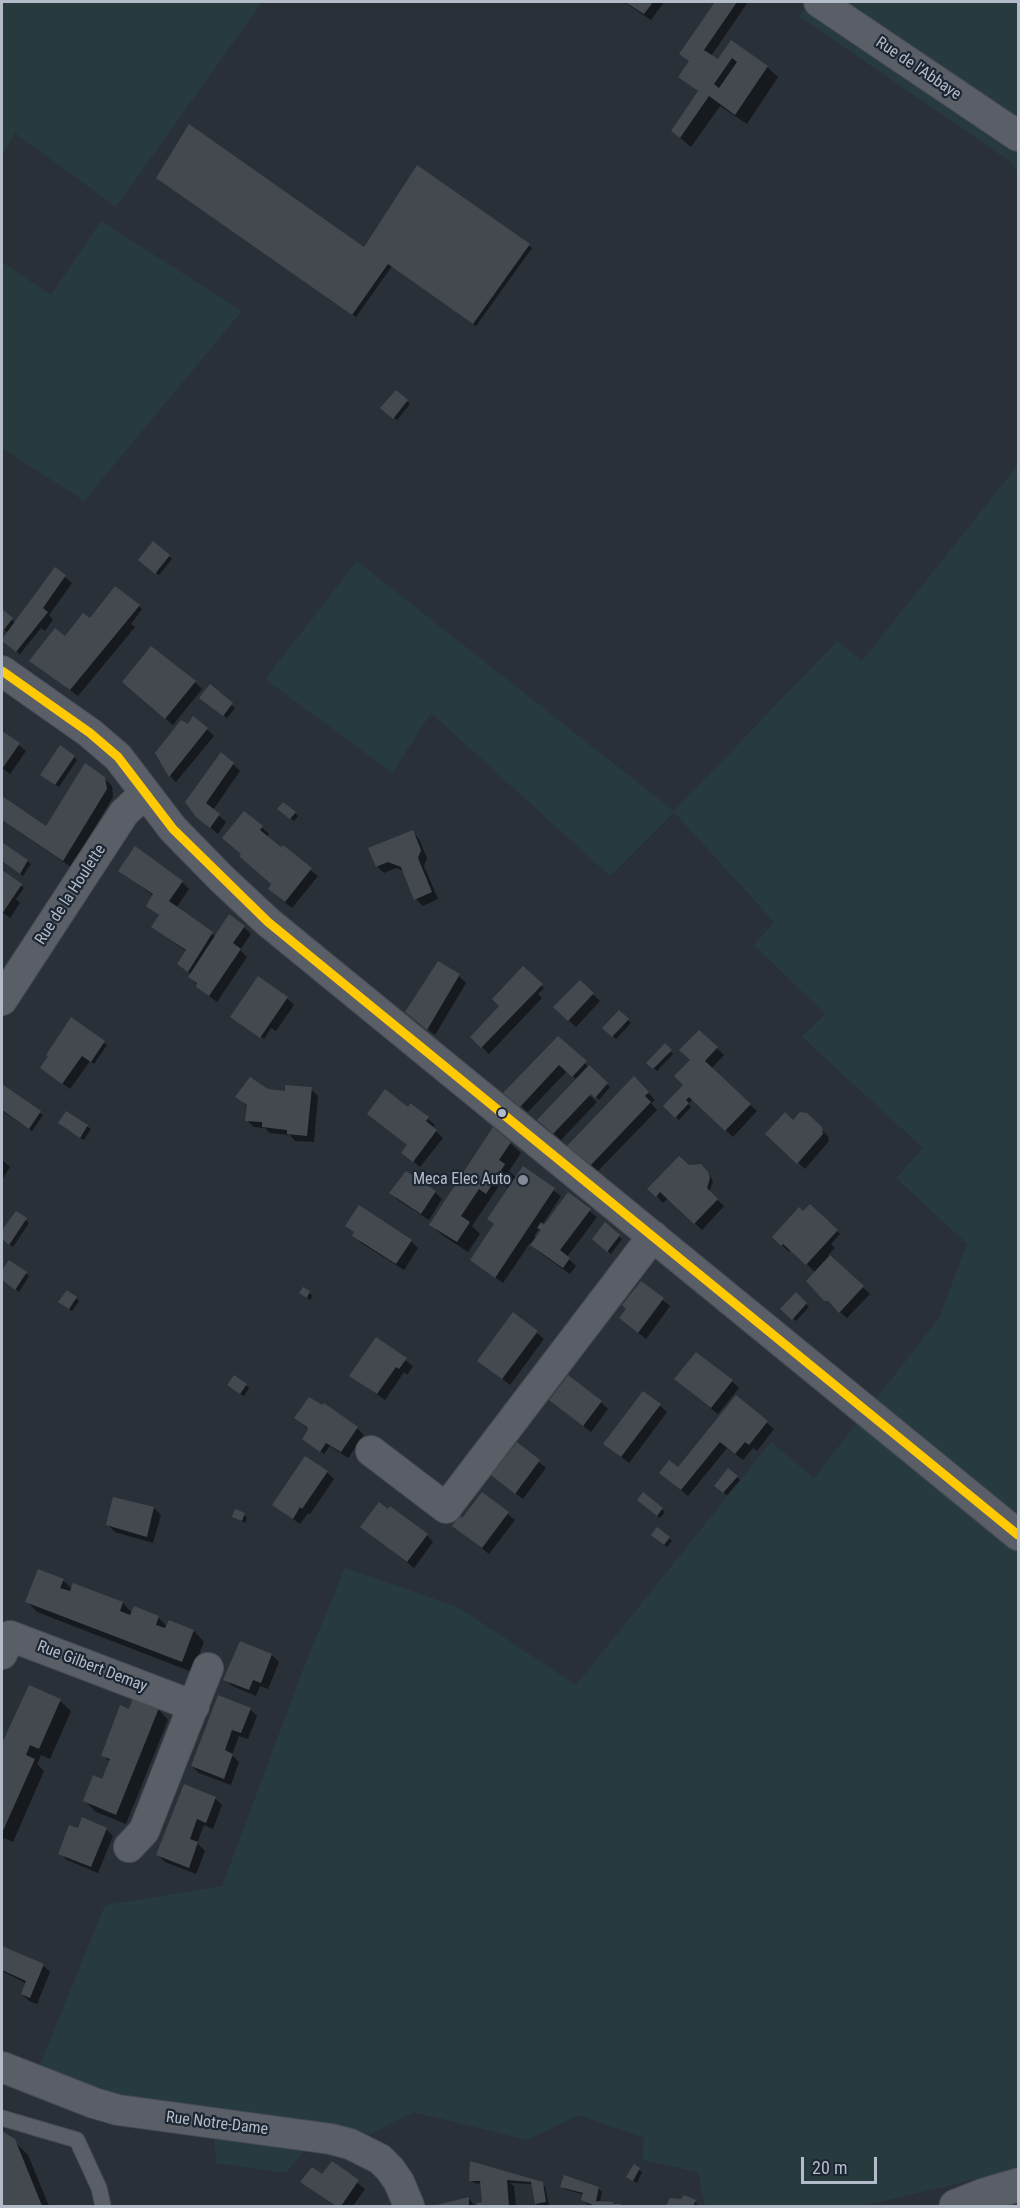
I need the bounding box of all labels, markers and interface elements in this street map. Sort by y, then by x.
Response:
street label: Rue de l'Abbaye [872,33,964,105]
street label: Rue de la Houlette [32,841,110,949]
unlabelled marker [496,1107,508,1119]
place label: Meca Elec Auto [413,1170,511,1190]
marker: Meca Elec Auto [516,1173,530,1187]
street label: Rue Gilbert Demay [34,1637,150,1697]
street label: Rue Notre-Dame [165,2108,269,2140]
scale bar [804,2145,880,2183]
text: 20 m [812,2157,847,2178]

